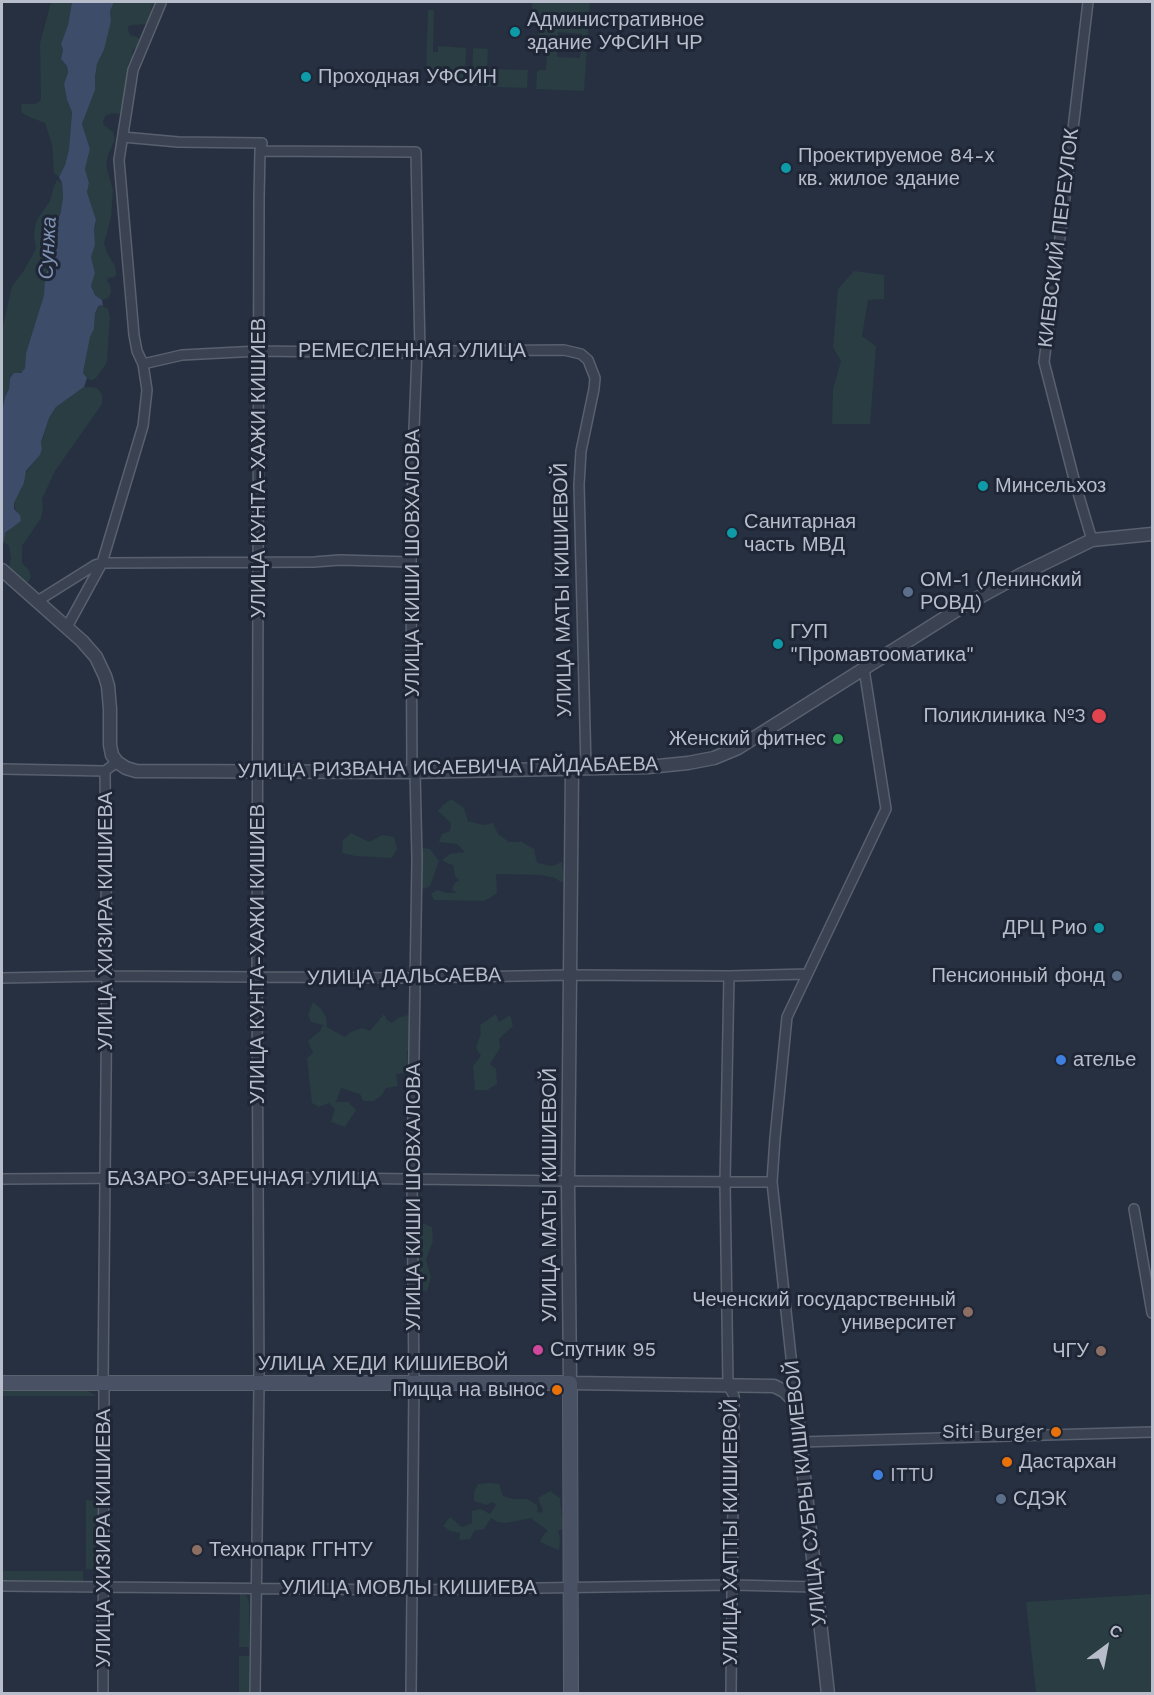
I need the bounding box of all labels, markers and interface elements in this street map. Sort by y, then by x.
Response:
place label: Административное здание УФСИН ЧР [527,8,704,55]
marker: Административное здание УФСИН ЧР [508,25,522,39]
place label: Проходная УФСИН [318,65,497,89]
marker: Проходная УФСИН [299,70,313,84]
street label: КИЕВСКИЙ ПЕРЕУЛОК [1034,127,1084,349]
place label: Проектируемое 84-х кв. жилое здание [798,144,994,191]
marker: Проектируемое 84-х кв. жилое здание [779,161,793,175]
water label: Сунжа [34,216,62,280]
street label: УЛИЦА КУНТА-ХАЖИ КИШИЕВ [247,318,271,618]
street label: РЕМЕСЛЕННАЯ УЛИЦА [298,339,526,363]
street label: УЛИЦА КИШИ ШОВХАЛОВА [401,429,425,697]
street label: УЛИЦА МАТЫ КИШИЕВОЙ [549,463,577,717]
place label: Минсельхоз [995,474,1106,498]
marker: Минсельхоз [976,479,990,493]
place label: Санитарная часть МВД [744,510,856,557]
marker: Санитарная часть МВД [725,526,739,540]
place label: ОМ-1 (Ленинский РОВД) [920,568,1082,615]
marker: ОМ-1 (Ленинский РОВД) [901,585,915,599]
place label: ГУП "Промавтооматика" [790,620,974,667]
marker: ГУП "Промавтооматика" [771,637,785,651]
place label: Поликлиника №3 [923,704,1086,728]
marker: Поликлиника №3 [1090,707,1108,725]
place label: Женский фитнес [669,727,826,751]
marker: Женский фитнес [831,732,845,746]
street label: УЛИЦА РИЗВАНА ИСАЕВИЧА ГАЙДАБАЕВА [237,752,659,784]
street label: УЛИЦА ХИЗИРА КИШИЕВА [94,792,118,1050]
street label: УЛИЦА КУНТА-ХАЖИ КИШИЕВ [246,804,270,1104]
place label: ДРЦ Рио [1003,916,1087,940]
marker: ДРЦ Рио [1092,921,1106,935]
street label: УЛИЦА ДАЛЬСАЕВА [307,963,501,991]
place label: Пенсионный фонд [931,964,1105,988]
marker: Пенсионный фонд [1110,969,1124,983]
place label: ателье [1073,1048,1136,1072]
marker: ателье [1054,1053,1068,1067]
street label: УЛИЦА КИШИ ШОВХАЛОВА [402,1063,426,1331]
street label: УЛИЦА МАТЫ КИШИЕВОЙ [538,1068,562,1322]
street label: БАЗАРО-ЗАРЕЧНАЯ УЛИЦА [107,1167,379,1191]
place label: Чеченский государственный университет [692,1288,956,1335]
marker: Чеченский государственный университет [961,1305,975,1319]
place label: Спутник 95 [550,1338,656,1362]
place label: ЧГУ [1052,1339,1089,1363]
marker: Спутник 95 [531,1343,545,1357]
marker: ЧГУ [1094,1344,1108,1358]
street label: УЛИЦА ХЕДИ КИШИЕВОЙ [258,1352,508,1376]
street label: УЛИЦА СУБРЫ КИШИЕВОЙ [780,1359,832,1627]
place label: Пицца на вынос [392,1378,545,1402]
marker: Пицца на вынос [550,1383,564,1397]
street label: УЛИЦА ХАПТЫ КИШИЕВОЙ [719,1399,743,1665]
street label: УЛИЦА ХИЗИРА КИШИЕВА [92,1409,116,1667]
place label: Siti Burger [942,1420,1044,1444]
marker: Siti Burger [1049,1425,1063,1439]
place label: Дастархан [1019,1450,1117,1474]
marker: Дастархан [1000,1455,1014,1469]
place label: ITTU [890,1463,934,1487]
marker: ITTU [871,1468,885,1482]
place label: СДЭК [1013,1487,1067,1511]
marker: СДЭК [994,1492,1008,1506]
place label: Технопарк ГГНТУ [209,1538,373,1562]
marker: Технопарк ГГНТУ [190,1543,204,1557]
street label: УЛИЦА МОВЛЫ КИШИЕВА [281,1576,537,1600]
north arrow [1076,1617,1136,1677]
text: С [1106,1620,1126,1642]

